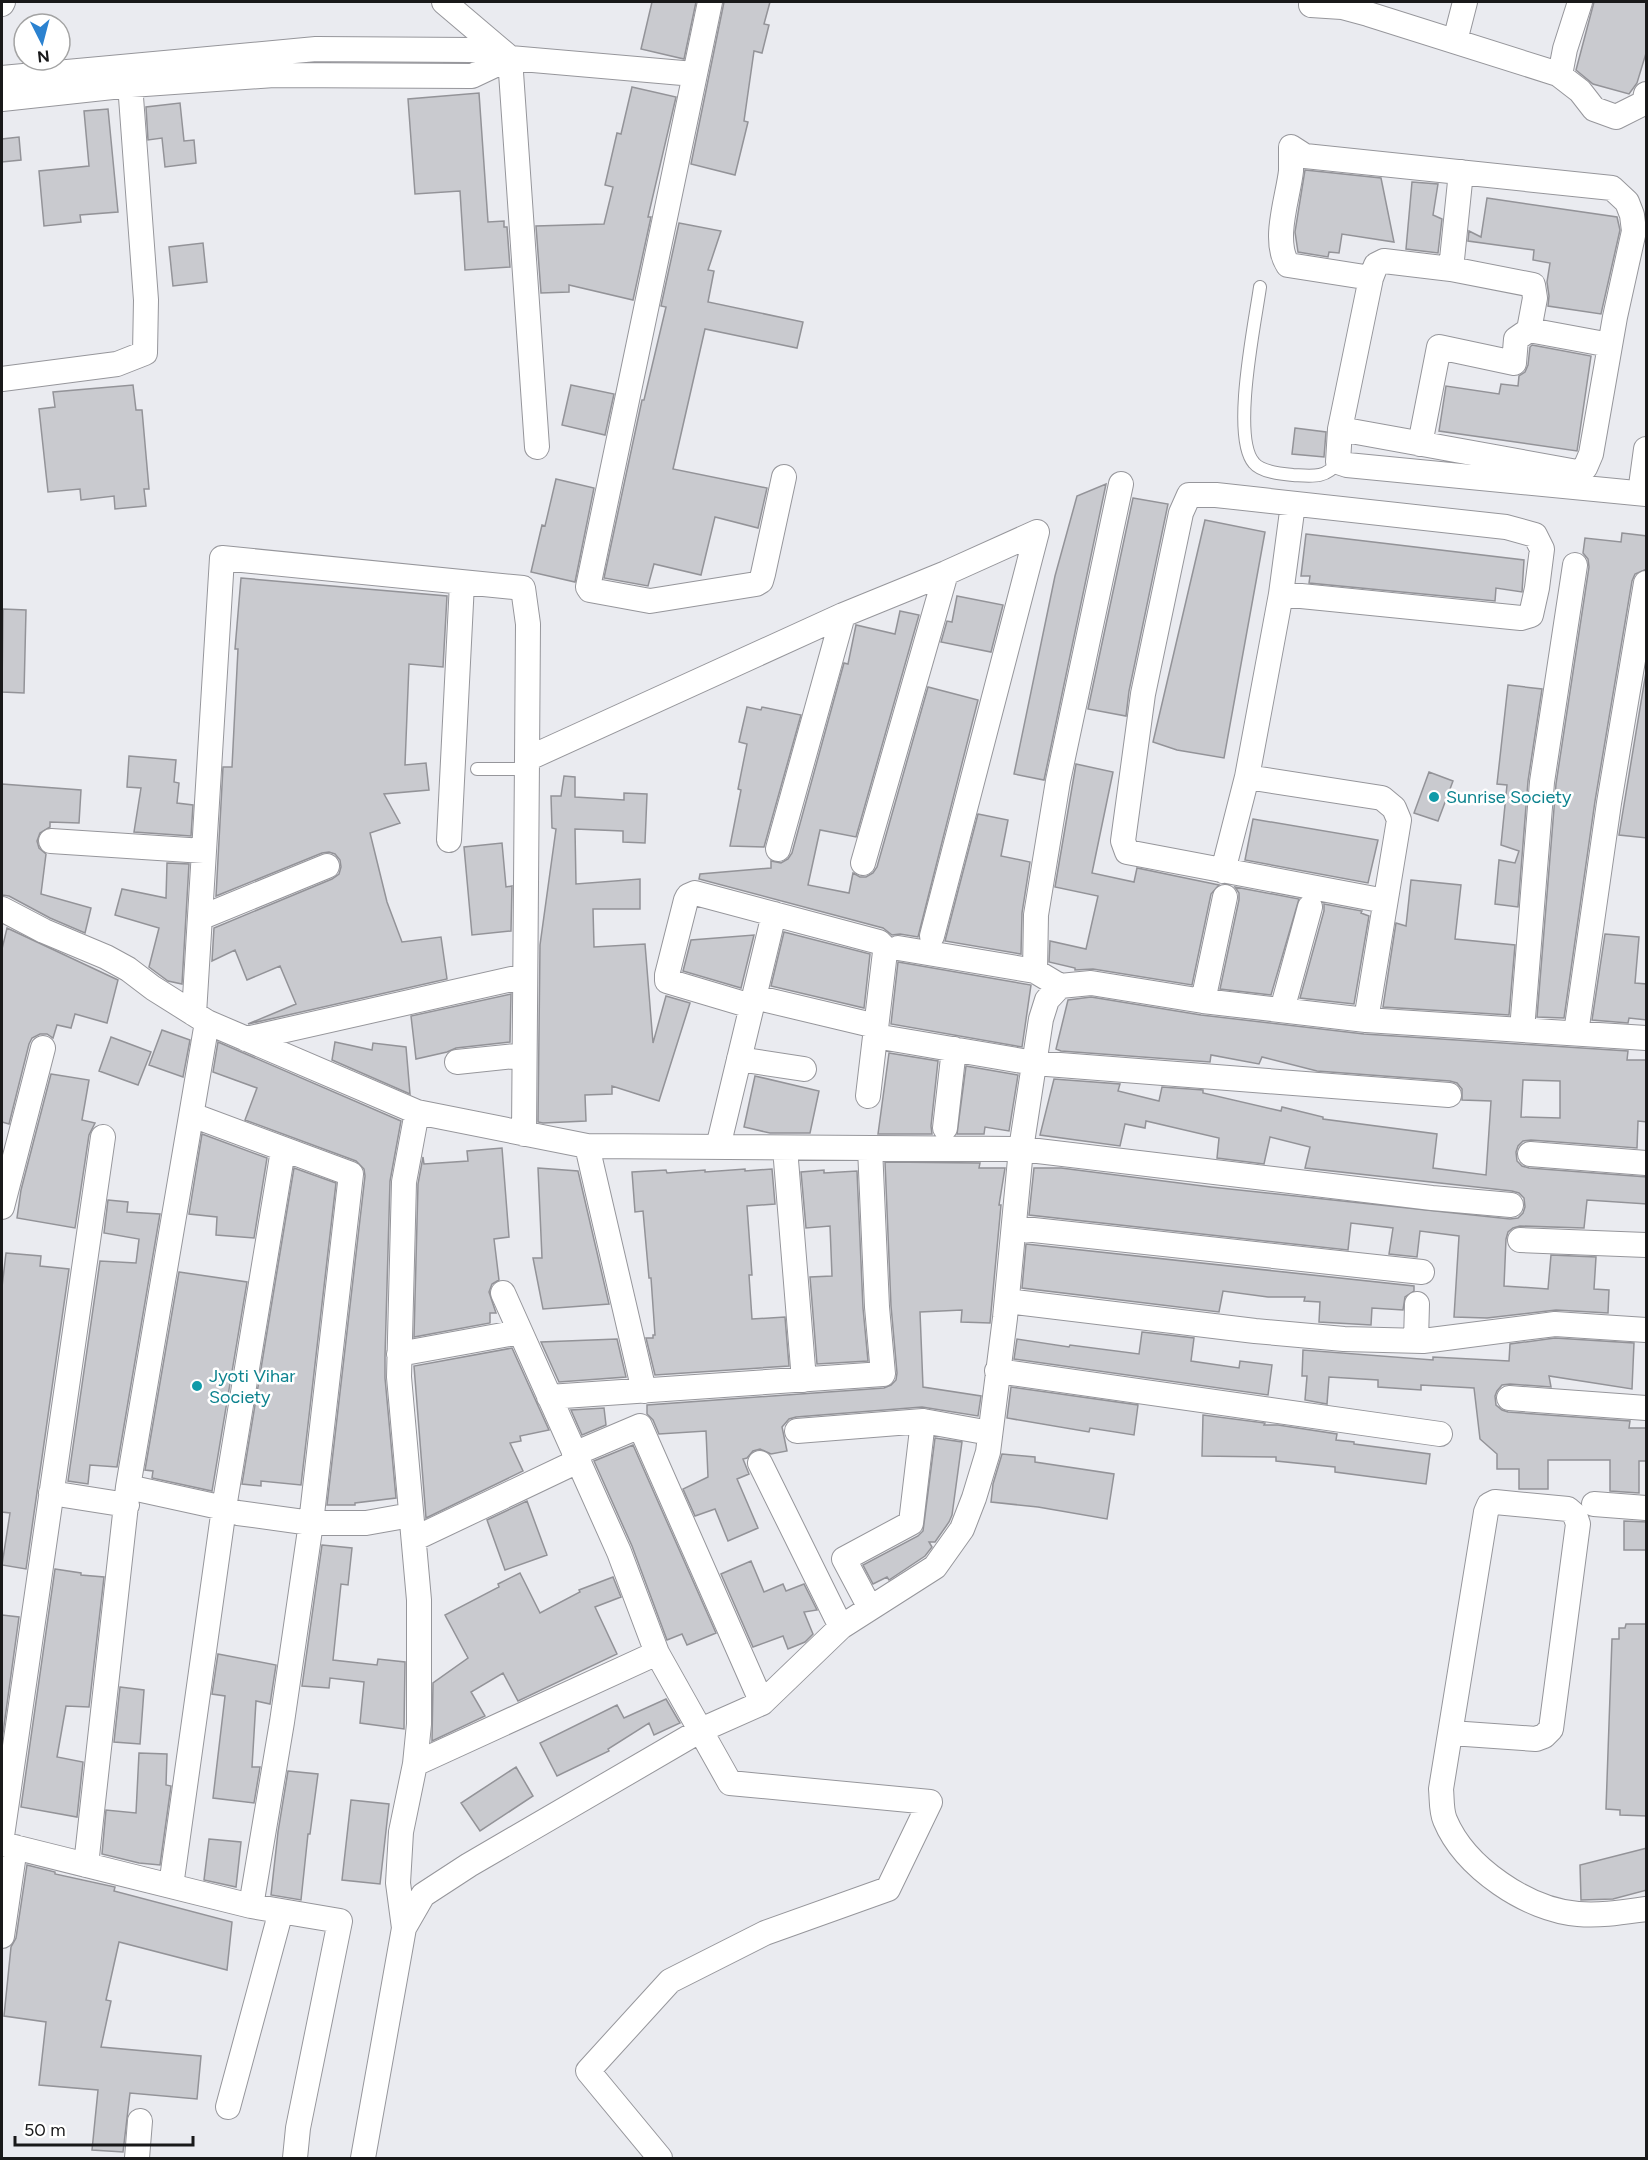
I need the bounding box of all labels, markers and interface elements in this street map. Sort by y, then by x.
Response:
north arrow [12,12,72,72]
text: N [36,46,51,67]
place label: Sunrise Society [1446,786,1572,808]
marker: Sunrise Society [1427,790,1441,804]
place label: Jyoti Vihar Society [209,1365,295,1408]
marker: Jyoti Vihar Society [190,1379,204,1393]
scale bar [15,2109,194,2147]
text: 50 m [24,2119,66,2141]

